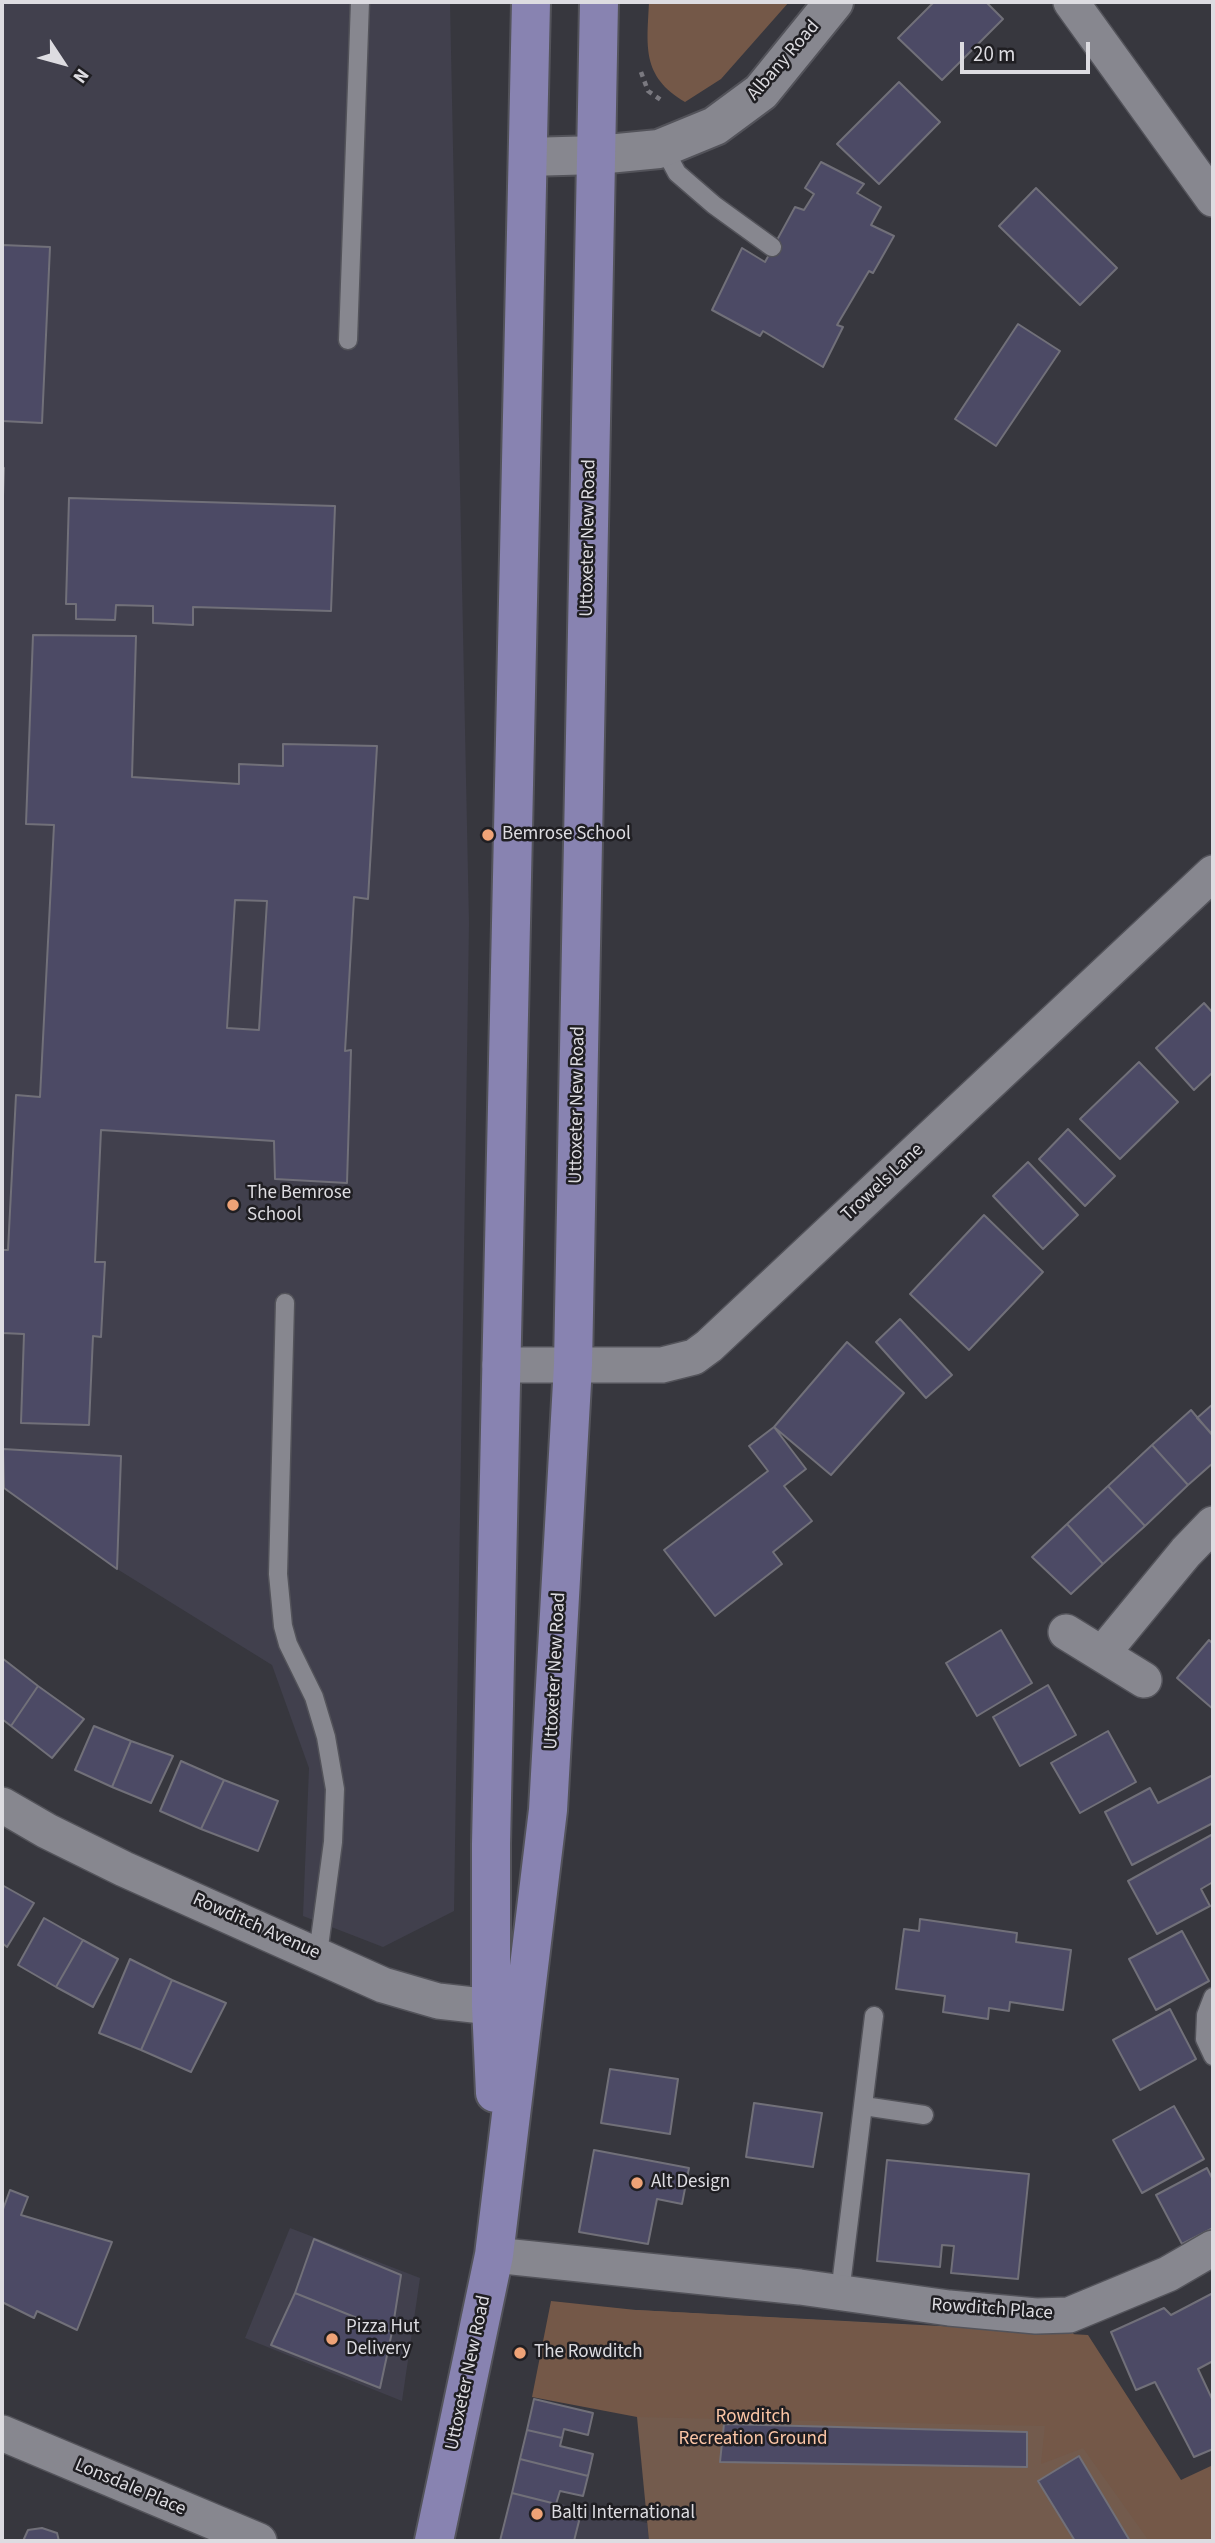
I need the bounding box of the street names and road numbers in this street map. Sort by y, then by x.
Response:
street label: Albany Road [743,16,825,106]
street label: Uttoxeter New Road [576,459,602,617]
street label: Uttoxeter New Road [565,1026,591,1184]
street label: Trowels Lane [837,1139,929,1227]
street label: Uttoxeter New Road [540,1592,572,1750]
street label: Rowditch Avenue [189,1889,323,1965]
street label: Uttoxeter New Road [441,2293,497,2453]
street label: Rowditch Place [931,2294,1053,2326]
street label: Lonsdale Place [71,2454,189,2522]

